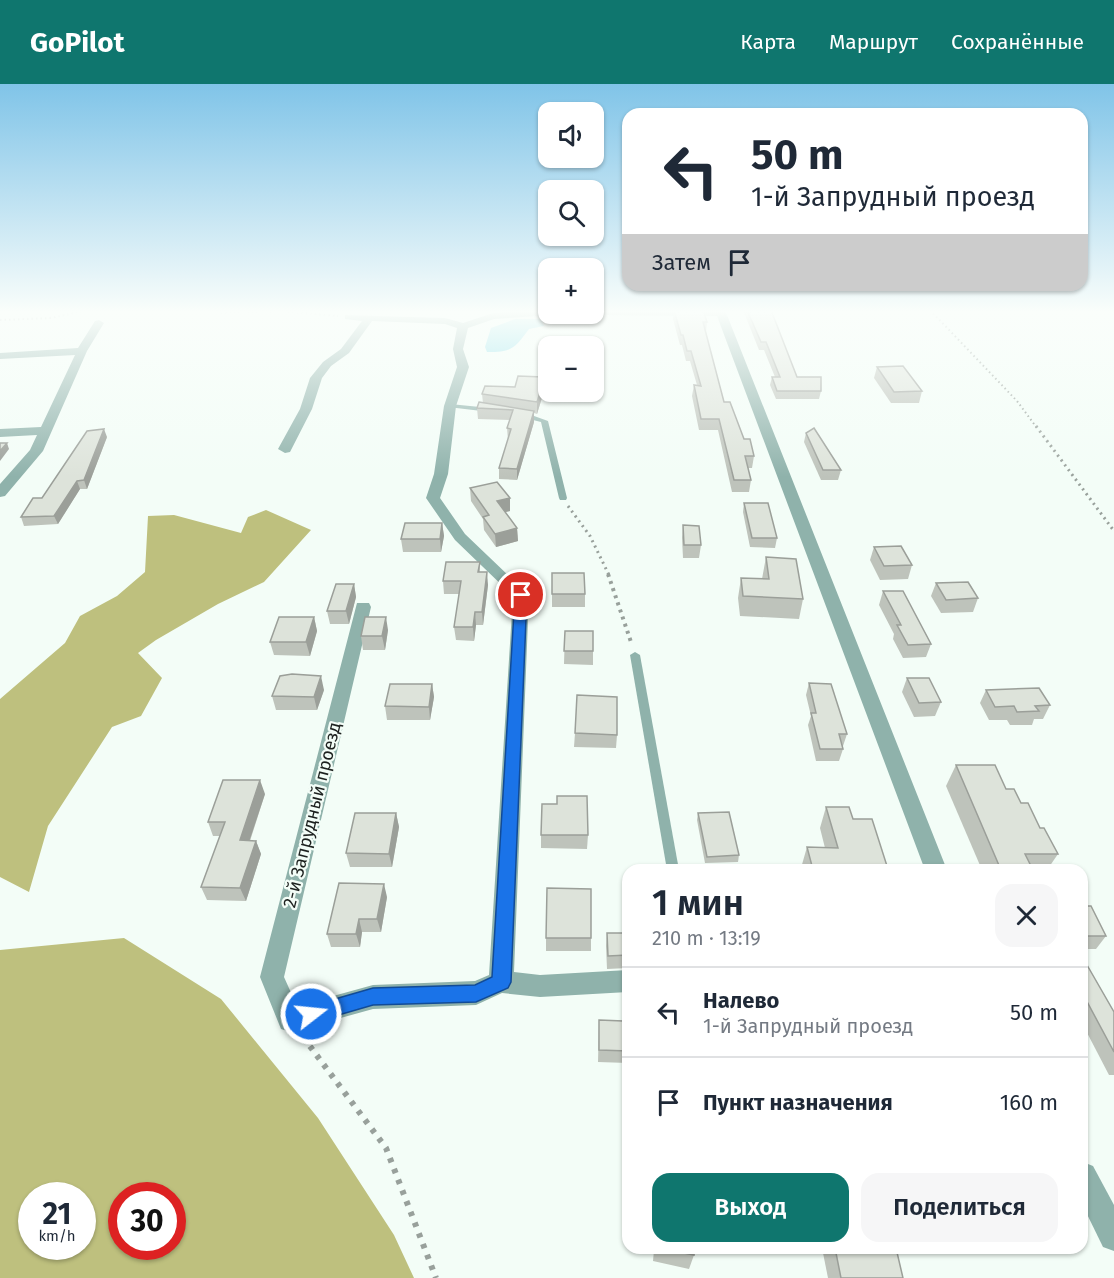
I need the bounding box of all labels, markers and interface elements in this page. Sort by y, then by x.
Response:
text: GoPilot [30,26,124,59]
text: Карта [740,29,796,55]
text: Маршрут [829,29,918,55]
text: Сохранённые [951,29,1084,55]
map controls [538,102,604,402]
button: sound [538,102,604,168]
text: 50 m [751,130,844,180]
icon: left [652,132,730,210]
button: search [538,180,604,246]
text: 1-й Запрудный проезд [751,181,1035,213]
icon: arrive [723,246,756,279]
text: Затем [652,249,711,276]
button: + [538,258,604,324]
button: − [538,336,604,402]
pin [495,569,546,620]
icon: arrive [504,578,537,611]
street label: 2-й Запрудный проезд [278,720,346,910]
text: 1 мин [652,881,744,925]
button: close [995,884,1058,947]
text: 210 m · 13:19 [652,926,761,950]
position arrow [279,982,343,1046]
text: Налево [703,987,779,1014]
icon: left [652,996,685,1029]
text: 50 m [1010,999,1058,1026]
text: 1-й Запрудный проезд [703,1014,913,1038]
icon: arrive [652,1086,685,1119]
text: Пункт назначения [703,1089,893,1116]
text: 160 m [1000,1089,1058,1116]
button: Выход [652,1173,849,1242]
button: Поделиться [861,1173,1058,1242]
speed limit sign: 30 [108,1182,186,1260]
text: 21 [43,1196,71,1232]
text: km/h [38,1227,76,1245]

